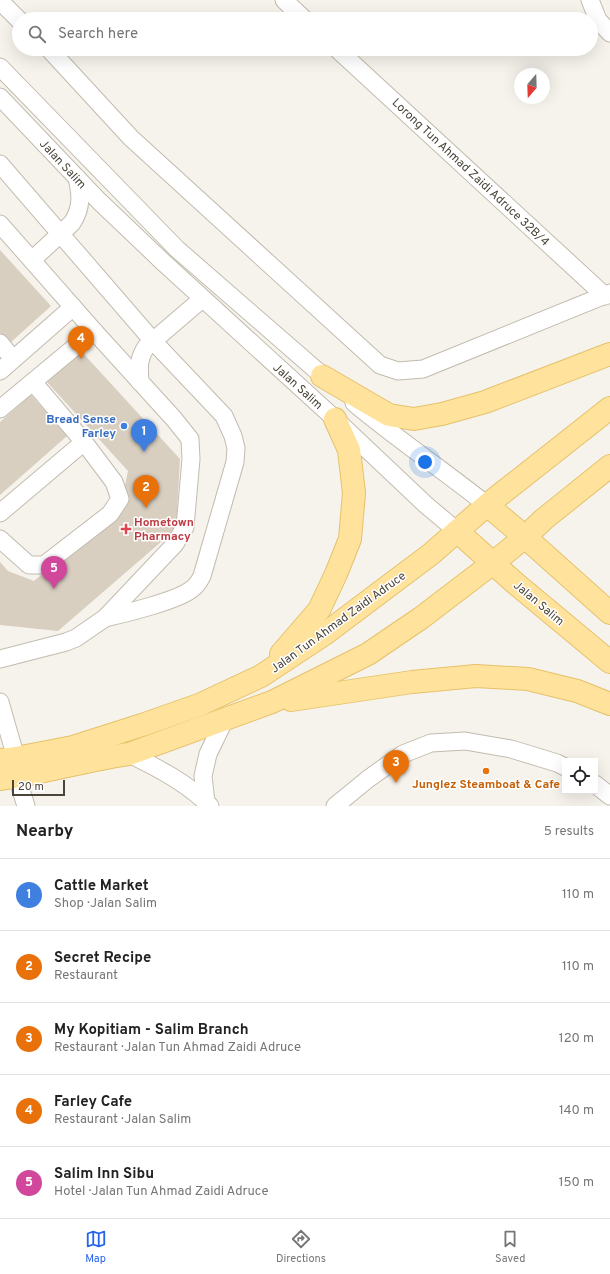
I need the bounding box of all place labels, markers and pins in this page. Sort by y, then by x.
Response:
pin: 4 [68,326,94,359]
place label: Bread Sense Farley [46,412,116,442]
pin: 1 [131,419,157,452]
marker: Bread Sense Farley [119,421,129,431]
pin: 2 [133,475,159,508]
place label: Hometown Pharmacy [134,515,194,545]
marker: Hometown Pharmacy [121,524,131,534]
pin: 5 [41,556,67,589]
pin: 3 [383,750,409,783]
marker: Junglez Steamboat & Cafe [481,766,491,776]
place label: Junglez Steamboat & Cafe [412,777,560,793]

